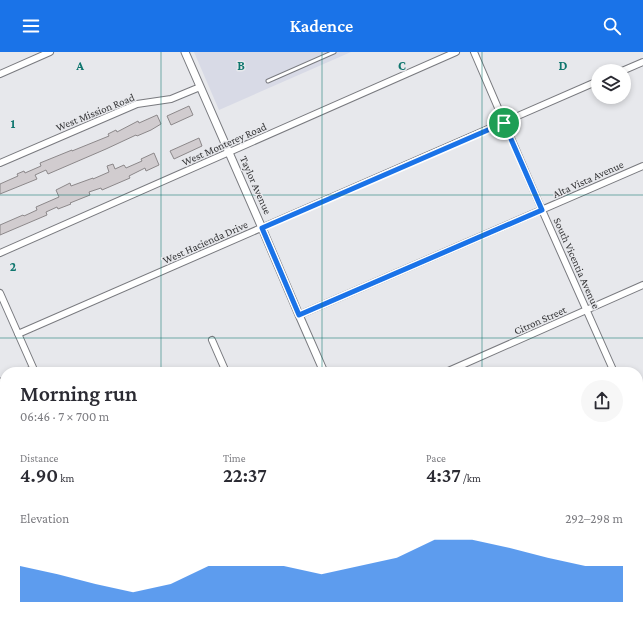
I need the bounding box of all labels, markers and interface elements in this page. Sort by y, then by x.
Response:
icon: menu [20,15,42,37]
icon: search [601,15,623,37]
text: Kadence [290,16,353,36]
text: A [75,58,84,73]
text: B [237,58,245,73]
text: C [398,58,406,73]
text: D [559,58,568,73]
map controls [591,64,631,104]
button: layers [591,64,631,104]
street label: West Mission Road [54,91,136,133]
pin [487,106,521,140]
icon: arrive [493,112,515,134]
text: 1 [11,116,16,131]
street label: West Monterey Road [180,120,269,169]
street label: Taylor Avenue [237,154,274,217]
street label: Alta Vista Avenue [551,158,625,200]
street label: South Vicentia Avenue [552,216,603,311]
street label: West Hacienda Drive [161,218,250,266]
text: 2 [10,259,17,274]
street label: Citron Street [512,303,568,337]
button: share [581,380,623,422]
text: Morning run [20,381,137,406]
text: 06:46 · 7 × 700 m [20,409,109,424]
text: Distance [20,452,58,464]
text: Time [223,452,246,464]
text: Pace [426,452,446,464]
text: 4.90 [20,464,58,486]
text: 22:37 [223,464,267,486]
text: 4:37 [426,464,461,486]
text: km [58,472,74,484]
text: /km [461,472,481,484]
text: Elevation [20,511,69,526]
text: 292–298 m [565,511,623,526]

